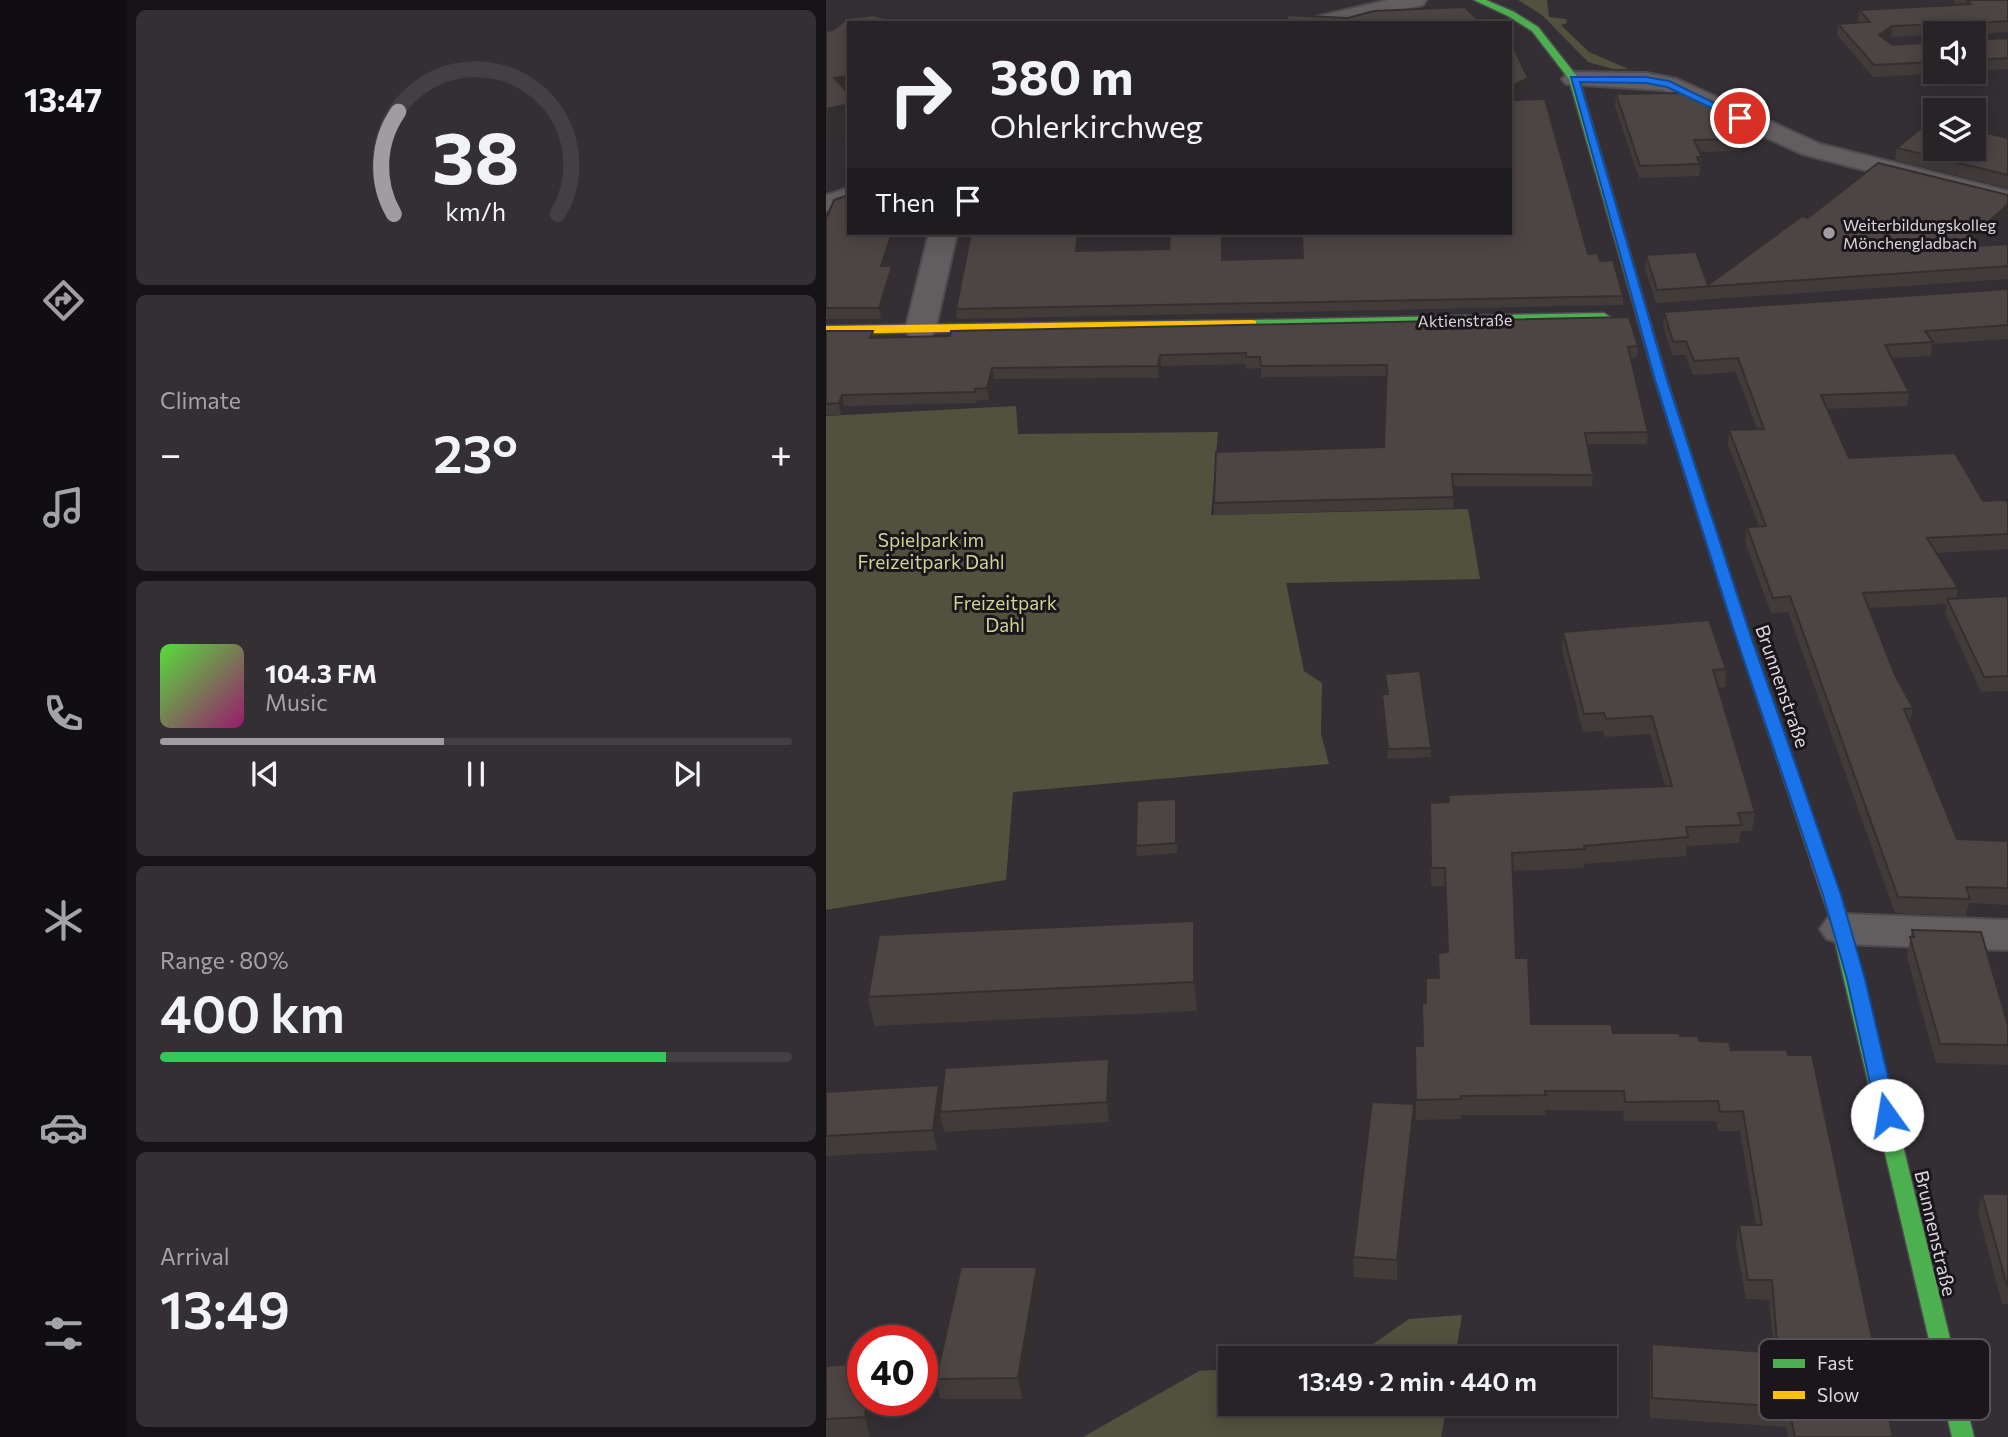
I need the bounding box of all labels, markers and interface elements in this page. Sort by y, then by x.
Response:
map controls [1923,21,1986,161]
button: sound [1923,21,1986,84]
text: 380 m [990,45,1134,105]
icon: right [875,49,966,140]
text: 13:47 [24,79,102,119]
pin [1710,88,1770,148]
button: layers [1923,98,1986,161]
icon: arrive [1721,99,1759,137]
text: Ohlerkirchweg [990,105,1203,145]
text: 38 [432,110,520,199]
icon: arrive [949,182,987,220]
text: Then [875,186,935,217]
text: km/h [446,196,506,226]
place label: Weiterbildungskolleg Mönchengladbach [1843,215,1996,252]
marker: Weiterbildungskolleg Mönchengladbach [1821,225,1837,241]
icon: directions [39,276,88,325]
street label: Aktienstraße [1418,310,1512,330]
text: Climate [160,386,241,414]
text: 23° [433,420,518,484]
text: − [160,429,182,476]
text: + [770,429,792,476]
icon: music [39,483,88,532]
park label: Spielpark im Freizeitpark Dahl [857,528,1005,573]
park label: Freizeitpark Dahl [953,591,1057,636]
street label: Brunnenstraße [1751,622,1815,750]
text: 104.3 FM [265,657,377,688]
text: Music [265,688,328,716]
icon: phone [39,689,88,738]
icon: previous [246,755,284,793]
icon: pause [457,755,495,793]
icon: next [668,755,706,793]
icon: climate [39,896,88,945]
text: Range · 80% [160,946,288,974]
text: 400 km [160,980,345,1044]
position arrow [1850,1078,1924,1152]
icon: car [39,1103,88,1152]
street label: Brunnenstraße [1910,1168,1962,1298]
text: Arrival [160,1242,230,1270]
text: 13:49 [160,1276,290,1340]
icon: filters [39,1309,88,1358]
speed limit sign: 40 [847,1325,938,1416]
legend [1759,1339,1990,1420]
text: Fast [1817,1351,1854,1374]
text: 13:49 · 2 min · 440 m [1298,1365,1537,1396]
text: Slow [1817,1383,1859,1406]

